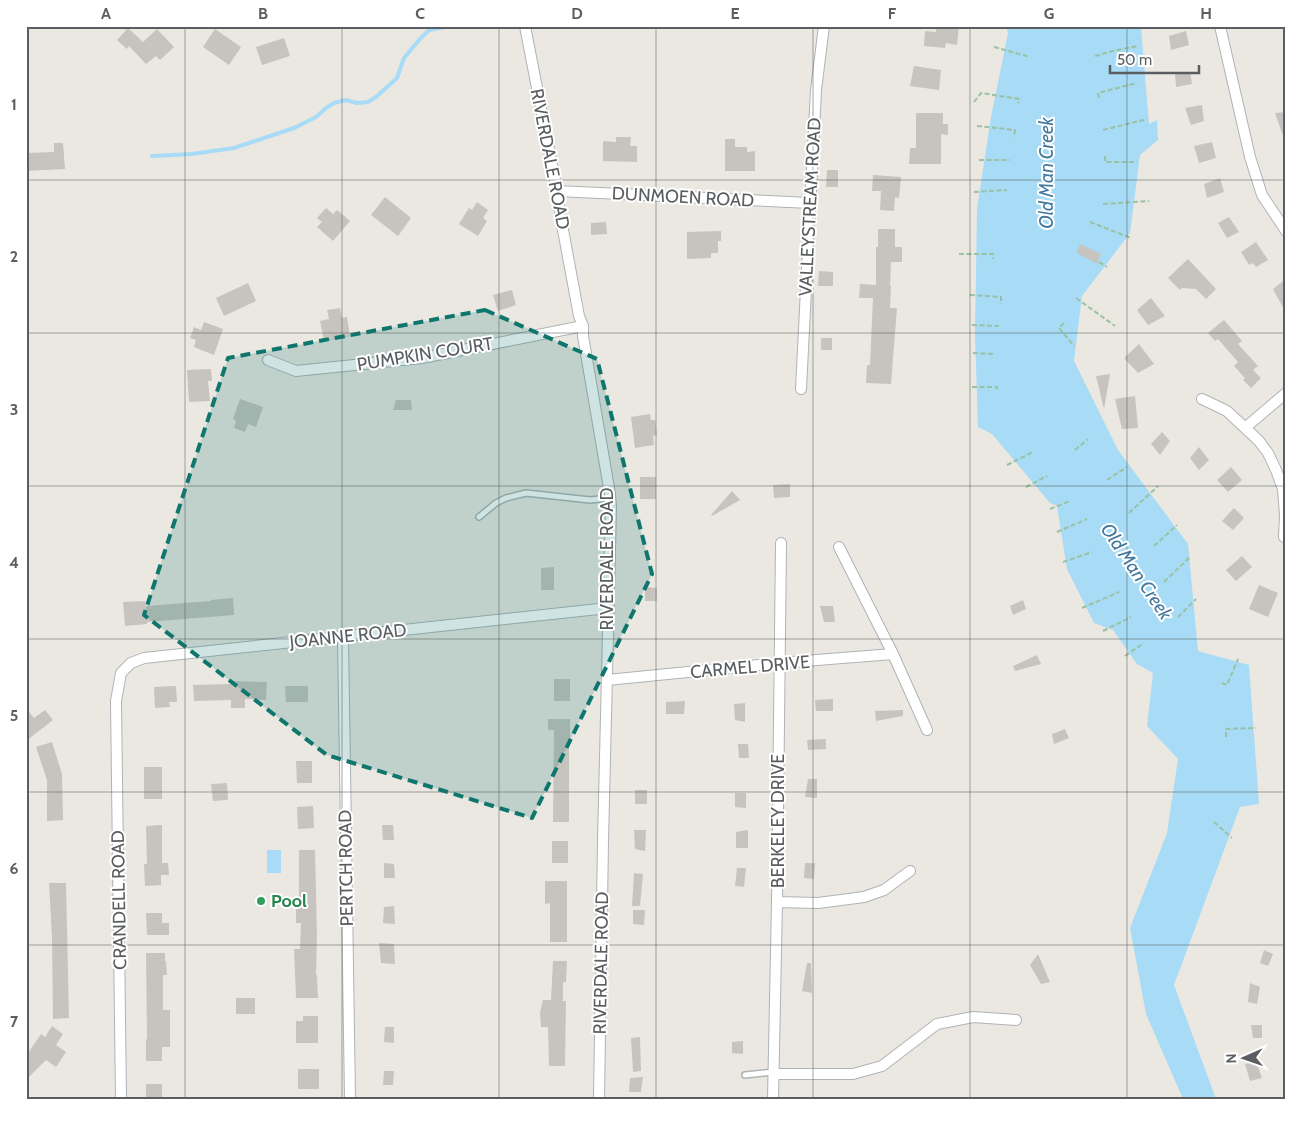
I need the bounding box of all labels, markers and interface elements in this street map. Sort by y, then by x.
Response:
text: A [101,4,111,23]
text: B [258,4,268,23]
text: C [415,4,425,23]
text: D [571,4,583,23]
text: E [730,4,740,23]
text: F [888,4,897,23]
text: G [1044,4,1054,23]
text: H [1200,4,1212,23]
scale bar [1110,42,1198,74]
text: 50 m [1117,51,1152,69]
street label: RIVERDALE ROAD [526,87,574,231]
text: 1 [11,95,17,114]
water label: Old Man Creek [1035,116,1058,229]
street label: VALLEYSTREAM ROAD [794,117,826,297]
street label: DUNMOEN ROAD [611,182,755,212]
text: 2 [10,247,18,266]
street label: PUMPKIN COURT [355,332,495,376]
text: 3 [10,400,18,419]
street label: RIVERDALE ROAD [596,488,618,630]
water label: Old Man Creek [1096,519,1178,625]
text: 4 [9,553,19,572]
street label: JOANNE ROAD [287,619,408,653]
street label: CARMEL DRIVE [689,651,811,683]
text: 5 [10,706,18,725]
street label: BERKELEY DRIVE [767,754,789,888]
street label: PERTCH ROAD [334,810,358,926]
street label: CRANDELL ROAD [107,830,131,970]
text: 6 [10,859,19,878]
place label: Pool [271,890,307,912]
street label: RIVERDALE ROAD [589,891,613,1035]
marker: Pool [255,895,267,907]
text: 7 [10,1012,19,1031]
north arrow [1220,1032,1270,1082]
text: N [1222,1053,1240,1064]

